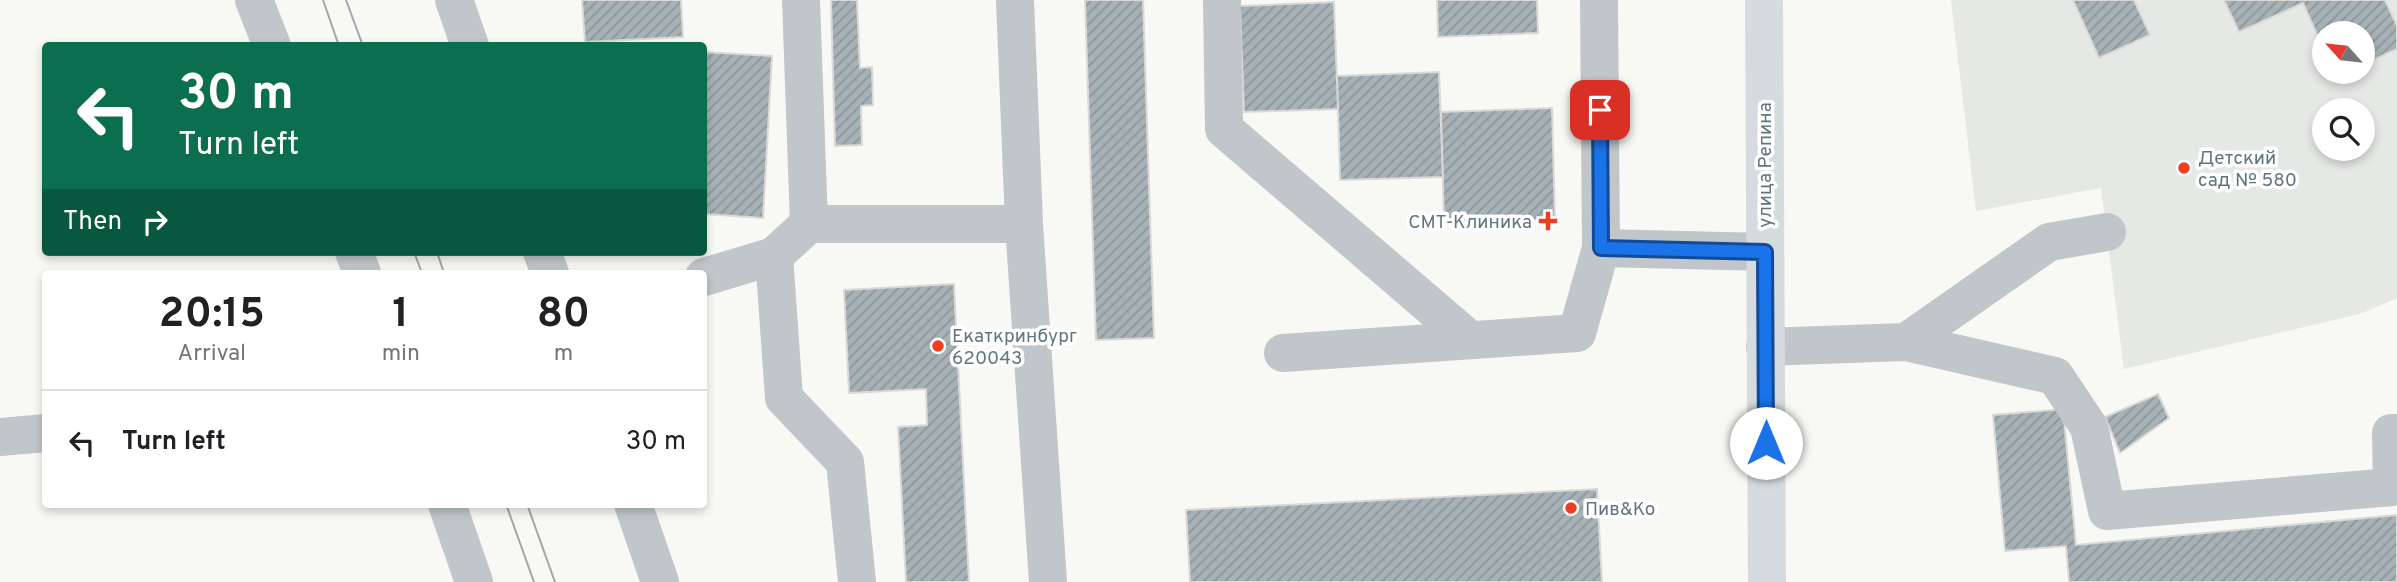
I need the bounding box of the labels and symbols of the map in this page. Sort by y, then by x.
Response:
north arrow [2312,21,2375,84]
pin [1570,80,1630,140]
street label: улица Репина [1754,102,1778,228]
place label: Детский сад № 580 [2198,147,2297,193]
marker: Детский сад № 580 [2176,160,2192,176]
place label: СМТ-Клиника [1408,211,1532,235]
marker: СМТ-Клиника [1538,211,1558,231]
place label: Екаткринбург 620043 [952,325,1077,371]
marker: Екаткринбург 620043 [930,338,946,354]
position arrow [1729,406,1803,480]
place label: Пив&Ко [1585,498,1655,522]
marker: Пив&Ко [1563,500,1579,516]

